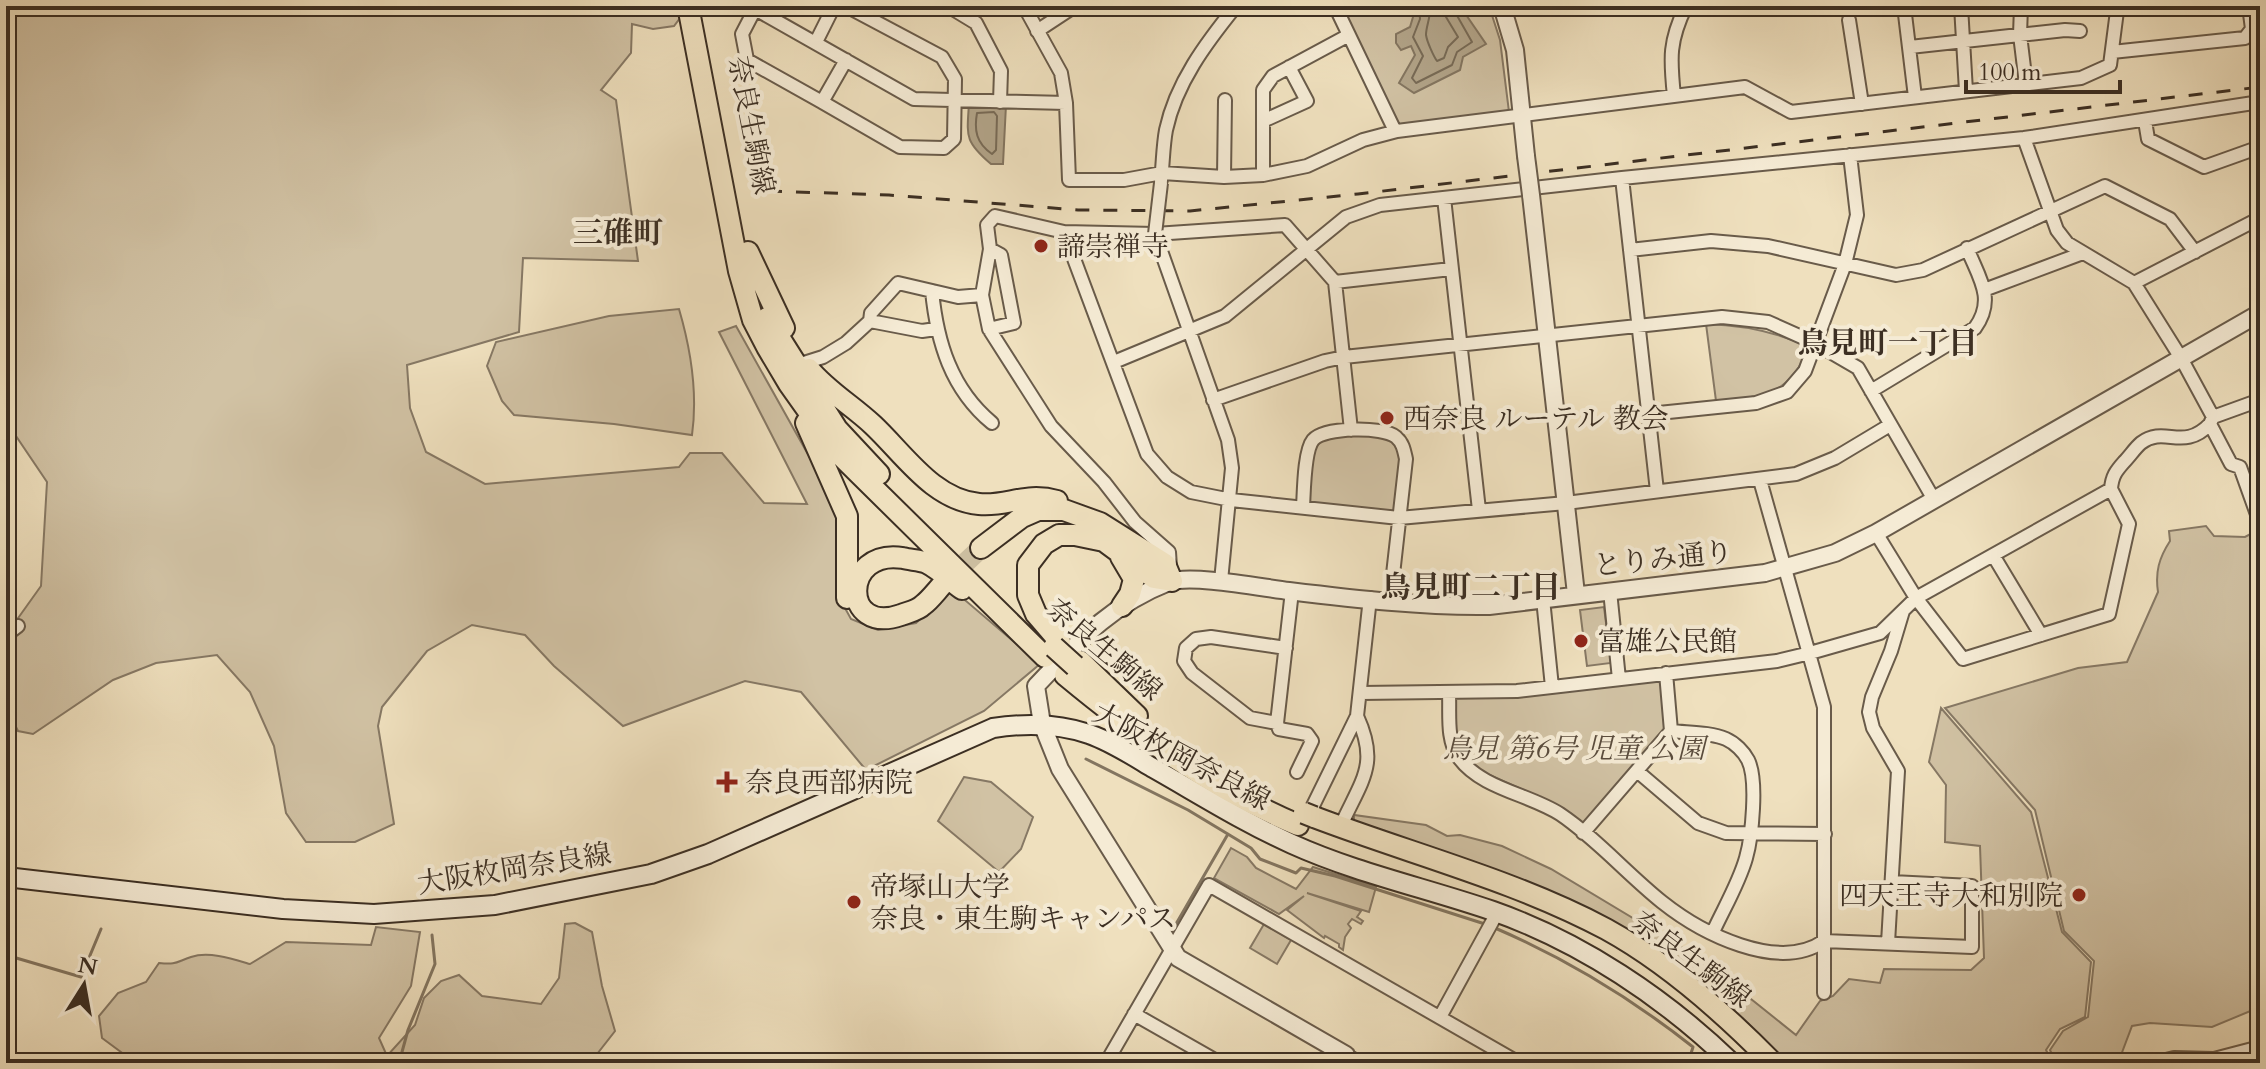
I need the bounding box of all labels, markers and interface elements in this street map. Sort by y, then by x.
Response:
scale bar [1966,44,2120,94]
street label: 奈良生駒線 [719,53,783,198]
text: 100 m [1978,56,2042,89]
district label: 三碓町 [573,213,663,254]
place label: 諦崇禅寺 [1057,228,1169,266]
marker: 諦崇禅寺 [1032,237,1050,255]
district label: 鳥見町一丁目 [1798,323,1978,364]
place label: 西奈良 ルーテル 教会 [1403,400,1669,438]
marker: 西奈良 ルーテル 教会 [1378,409,1396,427]
street label: とりみ通り [1591,533,1735,585]
district label: 鳥見町二丁目 [1381,567,1561,608]
street label: 奈良生駒線 [1039,590,1170,709]
place label: 富雄公民館 [1597,623,1737,661]
marker: 富雄公民館 [1572,632,1590,650]
street label: 大阪枚岡奈良線 [1086,694,1277,820]
park label: 鳥見 第6号 児童 公園 [1443,730,1709,768]
place label: 奈良西部病院 [745,764,913,802]
marker: 奈良西部病院 [716,771,738,793]
street label: 大阪枚岡奈良線 [414,835,614,903]
place label: 帝塚山大学 奈良・東生駒キャンパス [870,868,1176,938]
place label: 四天王寺大和別院 [1839,877,2063,915]
marker: 四天王寺大和別院 [2070,886,2088,904]
marker: 帝塚山大学 奈良・東生駒キャンパス [845,893,863,911]
street label: 奈良生駒線 [1624,902,1759,1017]
north arrow [44,945,124,1025]
text: N [75,950,100,983]

